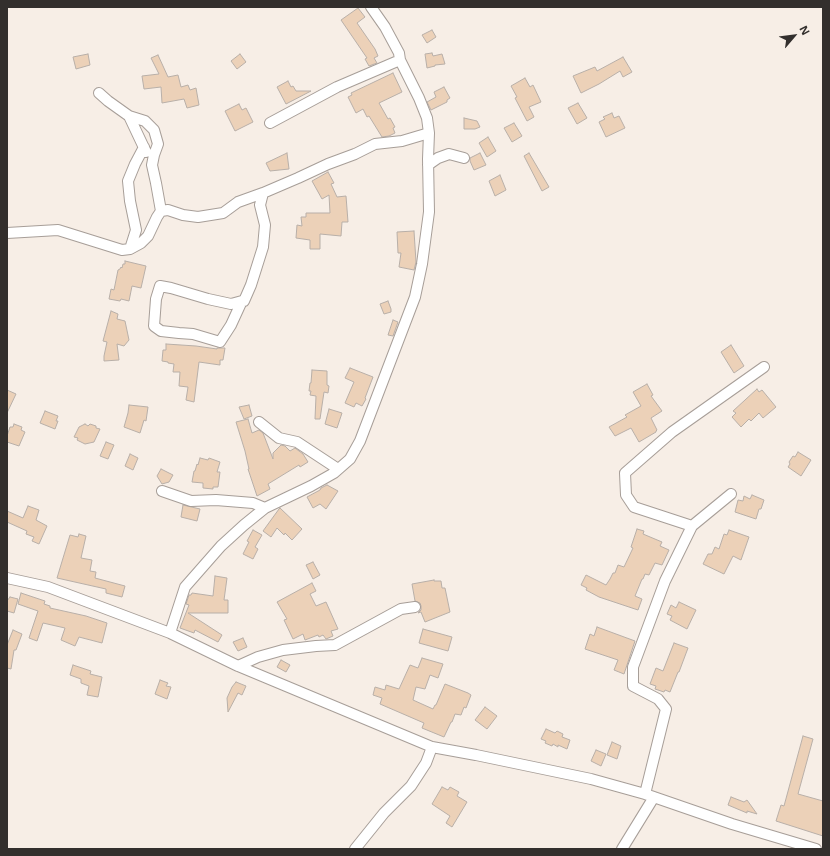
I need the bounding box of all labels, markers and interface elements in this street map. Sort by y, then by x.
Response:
north arrow [774,16,814,56]
text: N [796,23,814,38]

